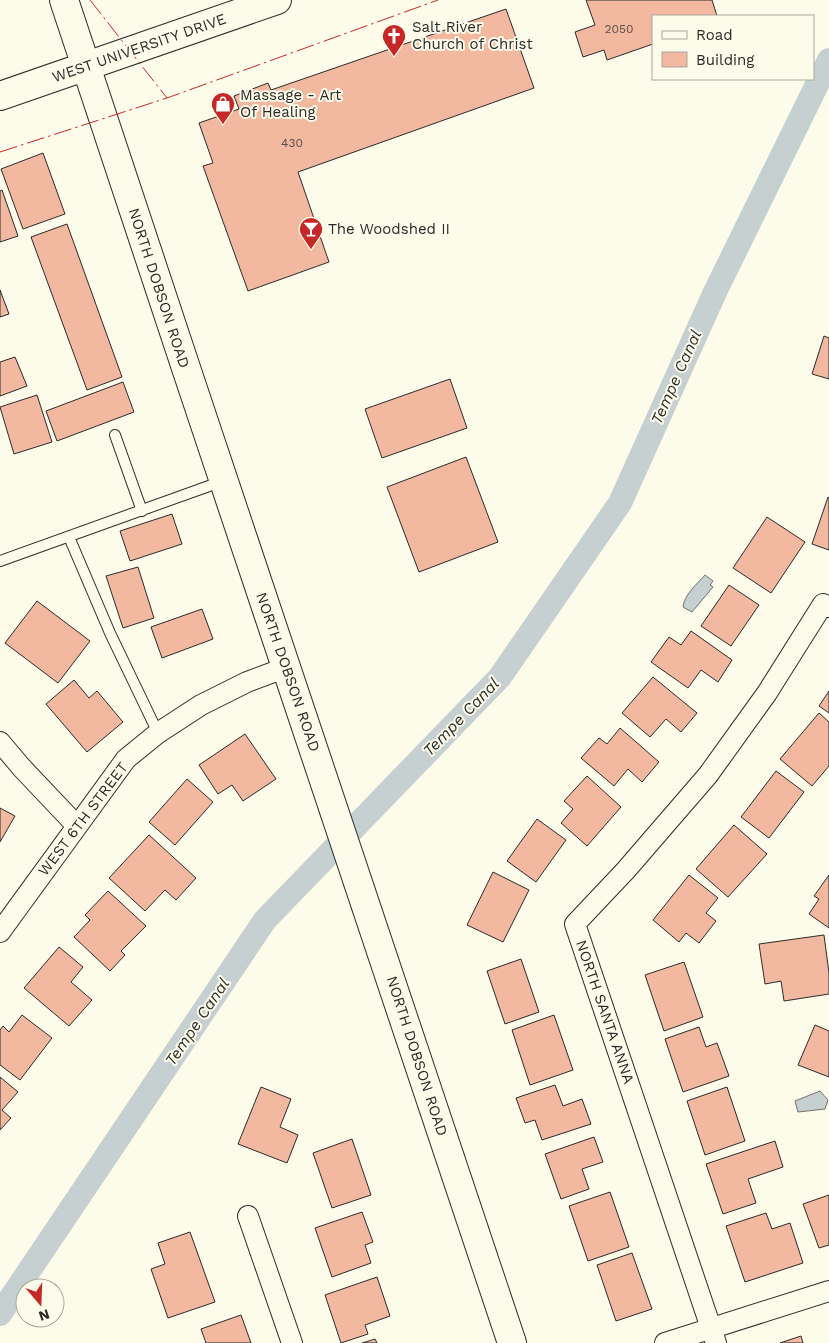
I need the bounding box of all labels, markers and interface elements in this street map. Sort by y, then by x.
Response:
street label: WEST UNIVERSITY DRIVE [50,10,228,86]
legend [652,15,814,80]
place label: Salt River Church of Christ [412,18,533,53]
house number: 2050 [605,22,633,36]
church icon: Salt River Church of Christ [381,23,407,57]
text: Road [696,26,733,44]
text: Building [696,51,754,69]
place label: Massage - Art Of Healing [240,86,342,121]
shop icon: Massage - Art Of Healing [210,91,236,125]
house number: 430 [281,136,303,150]
street label: NORTH DOBSON ROAD [125,206,193,370]
bar icon: The Woodshed II [298,216,324,250]
place label: The Woodshed II [328,220,450,238]
water label: Tempe Canal [647,327,705,427]
street label: NORTH DOBSON ROAD [252,590,324,754]
water label: Tempe Canal [419,674,503,760]
street label: WEST 6TH STREET [34,759,132,879]
street label: NORTH SANTA ANNA [572,938,638,1086]
street label: NORTH DOBSON ROAD [383,974,451,1138]
water label: Tempe Canal [161,975,233,1069]
north arrow [15,1278,65,1328]
text: N [37,1306,52,1325]

